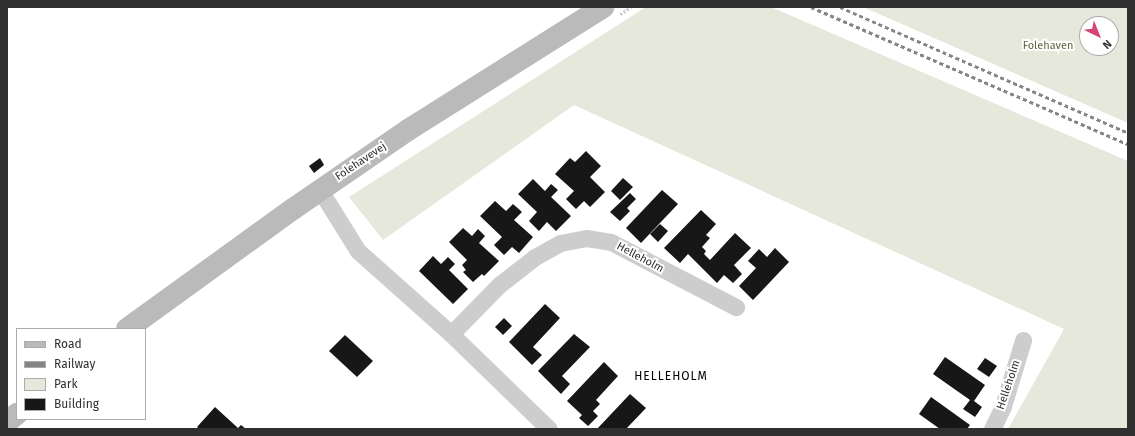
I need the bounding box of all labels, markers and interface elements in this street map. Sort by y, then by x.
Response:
north arrow [1079,16,1119,56]
text: N [1100,37,1114,52]
park label: Folehaven [1023,39,1073,53]
street label: Folehavevej [333,140,389,184]
street label: Helleholm [614,240,666,276]
legend [16,328,146,420]
text: Road [54,337,82,351]
text: Railway [54,357,95,371]
street label: Helleholm [994,359,1024,411]
district label: HELLEHOLM [634,370,708,384]
text: Park [54,377,78,391]
text: Building [54,397,99,411]

